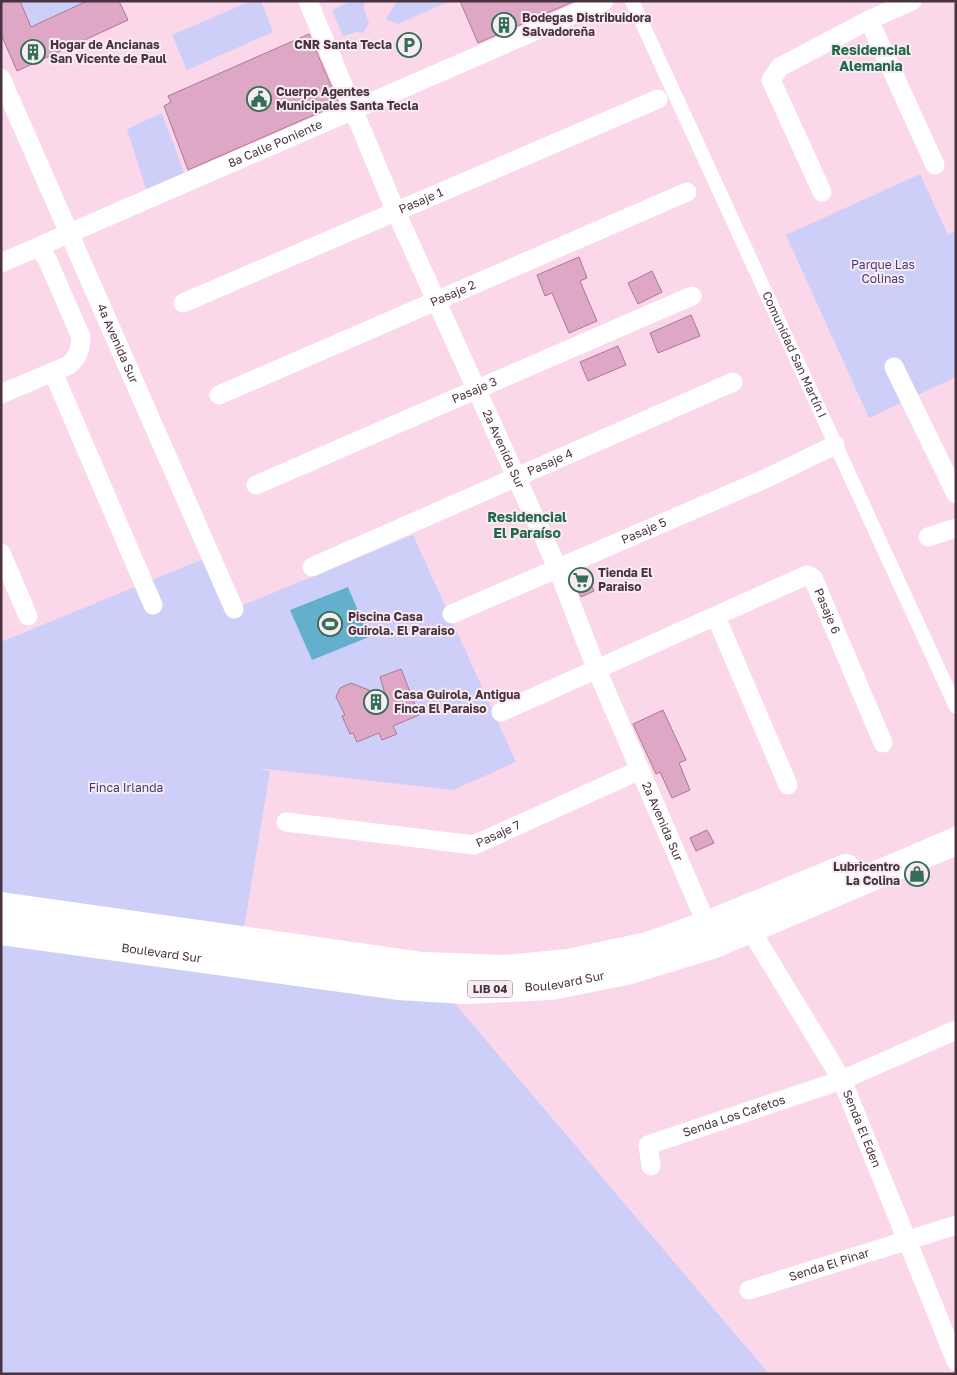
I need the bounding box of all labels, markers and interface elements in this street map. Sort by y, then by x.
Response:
place label: Bodegas Distribuidora Salvadoreña [522,10,651,39]
building icon: Bodegas Distribuidora Salvadoreña [491,12,517,38]
parking icon: CNR Santa Tecla [396,32,422,58]
place label: Hogar de Ancianas San Vicente de Paul [50,37,167,66]
place label: CNR Santa Tecla [294,37,392,52]
building icon: Hogar de Ancianas San Vicente de Paul [20,39,46,65]
district label: Residencial Alemania [831,41,911,74]
place label: Cuerpo Agentes Municipales Santa Tecla [276,84,419,113]
public building icon: Cuerpo Agentes Municipales Santa Tecla [246,86,272,112]
street label: 8a Calle Poniente [226,116,324,170]
street label: Pasaje 1 [396,184,445,216]
park label: Parque Las Colinas [851,257,915,286]
street label: Pasaje 2 [428,277,478,309]
street label: Comunidad San Martín I [759,289,830,420]
street label: 4a Avenida Sur [94,301,142,386]
street label: Pasaje 3 [449,373,499,406]
street label: 2a Avenida Sur [480,407,529,491]
street label: Pasaje 4 [525,445,575,479]
district label: Residencial El Paraíso [487,508,567,541]
street label: Pasaje 5 [619,514,669,547]
place label: Tienda El Paraiso [598,565,652,594]
supermarket icon: Tienda El Paraiso [568,567,594,593]
street label: Pasaje 6 [811,586,844,636]
place label: Piscina Casa Guirola. El Paraiso [348,609,455,638]
sports icon: Piscina Casa Guirola. El Paraiso [317,611,343,637]
place label: Casa Guirola, Antigua Finca El Paraiso [394,687,520,716]
building icon: Casa Guirola, Antigua Finca El Paraiso [363,689,389,715]
street label: 2a Avenida Sur [639,779,687,864]
park label: Finca Irlanda [89,780,163,795]
street label: Pasaje 7 [473,817,523,850]
place label: Lubricentro La Colina [833,859,900,888]
shop icon: Lubricentro La Colina [904,861,930,887]
street label: Boulevard Sur [121,940,203,966]
street label: Boulevard Sur [524,967,606,994]
road number: LIB 04 [468,981,512,998]
street label: Senda El Eden [840,1087,885,1169]
street label: Senda Los Cafetos [681,1092,787,1140]
street label: Senda El Pinar [787,1245,871,1284]

